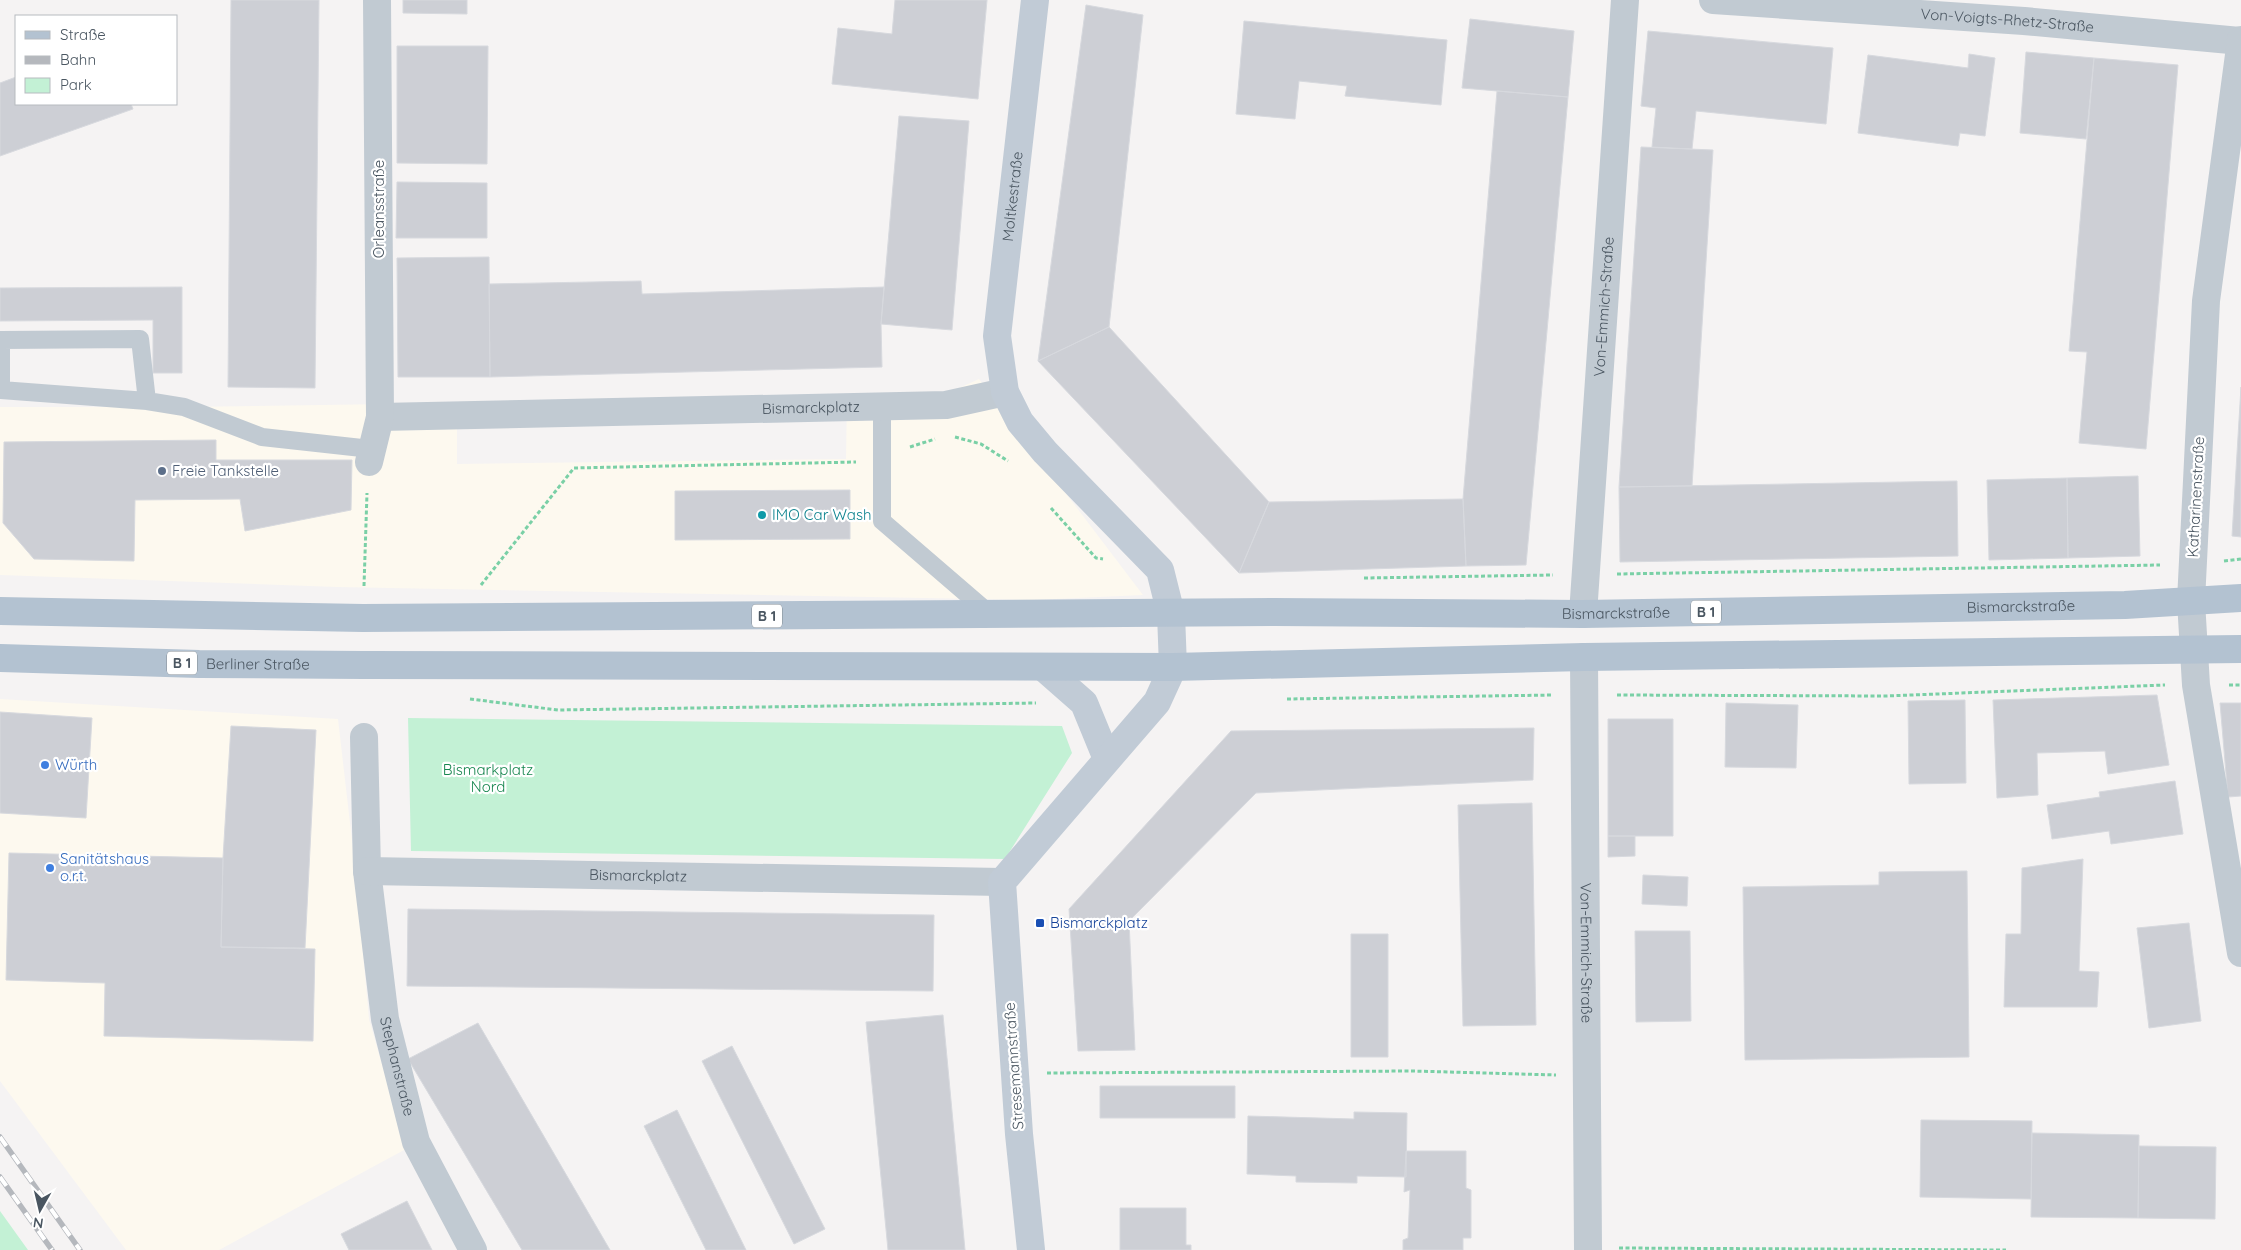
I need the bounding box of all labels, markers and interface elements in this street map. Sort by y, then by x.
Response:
street label: Von-Voigts-Rhetz-Straße [1920,4,2095,36]
legend [15,15,178,105]
text: Straße [60,25,106,44]
text: Bahn [60,50,96,69]
text: Park [60,75,92,94]
street label: Moltkestraße [998,150,1027,242]
street label: Orleansstraße [369,160,388,258]
street label: Von-Emmich-Straße [1589,236,1618,377]
street label: Bismarckplatz [762,397,860,418]
street label: Katharinenstraße [2183,436,2208,558]
place label: Freie Tankstelle [172,461,279,480]
marker: Freie Tankstelle [156,465,168,477]
place label: IMO Car Wash [772,505,872,524]
marker: IMO Car Wash [756,509,768,521]
street label: Bismarckstraße [1966,596,2075,617]
road number: B 1 [1691,600,1721,624]
street label: Bismarckstraße [1562,603,1670,623]
road number: B 1 [752,604,782,628]
road number: B 1 [167,651,197,674]
street label: Berliner Straße [206,654,310,674]
place label: Würth [55,755,97,774]
marker: Würth [39,759,51,771]
park label: Bismarkplatz Nord [443,760,533,796]
place label: Sanitätshaus o.r.t. [60,849,149,885]
marker: Sanitätshaus o.r.t. [44,862,56,874]
street label: Bismarckplatz [589,865,687,886]
street label: Von-Emmich-Straße [1577,883,1596,1023]
place label: Bismarckplatz [1050,913,1148,932]
marker: Bismarckplatz [1034,917,1046,929]
street label: Stresemannstraße [1000,1002,1027,1130]
street label: Stephanstraße [376,1015,419,1118]
north arrow [15,1185,65,1235]
text: N [32,1213,45,1233]

